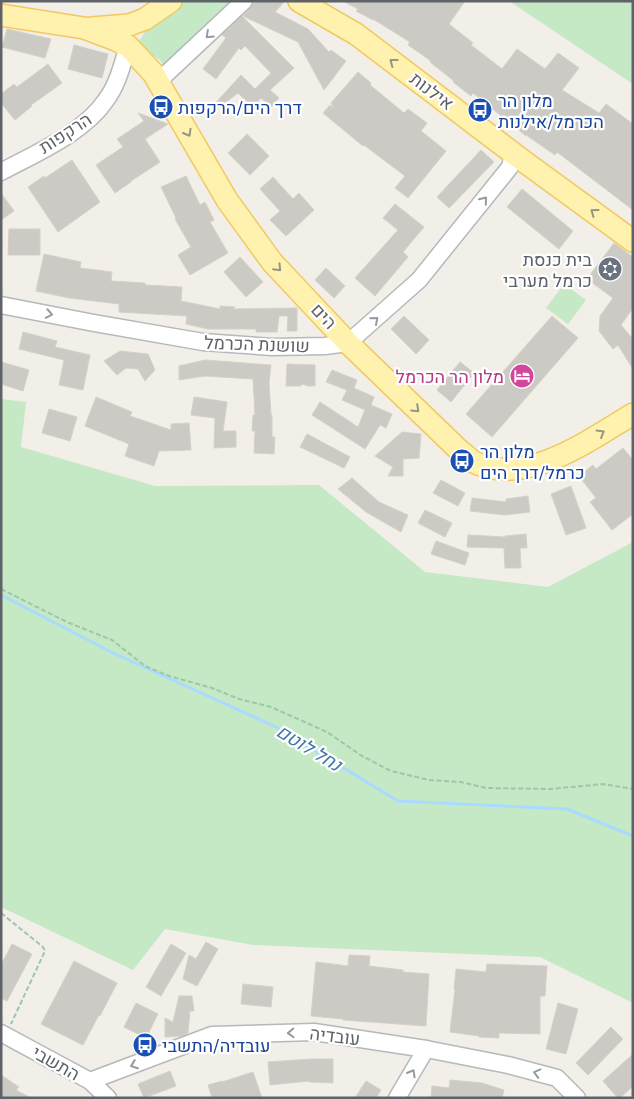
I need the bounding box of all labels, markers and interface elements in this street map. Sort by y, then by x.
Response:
one-way arrow [205,29,214,38]
one-way arrow [390,60,399,68]
street label: אילנות [406,68,458,114]
place label: מלון הר הכרמל/אילנות [498,90,604,132]
bus stop icon: דרך הים/הרקפות [148,94,174,120]
place label: דרך הים/הרקפות [178,97,302,118]
bus stop icon: מלון הר הכרמל/אילנות [467,97,493,123]
street label: הרקפות [35,108,95,158]
one-way arrow [181,128,191,137]
one-way arrow [478,197,486,206]
one-way arrow [590,209,600,218]
place label: בית כנסת כרמל מערבי [503,249,593,291]
synagogue icon: בית כנסת כרמל מערבי [597,256,623,282]
one-way arrow [272,262,281,271]
street label: הים [307,299,341,333]
one-way arrow [45,308,53,319]
one-way arrow [369,316,378,325]
street label: שושנת הכרמל [204,332,310,356]
hotel icon: מלון הר הכרמל [509,363,535,389]
place label: מלון הר הכרמל [395,366,504,387]
one-way arrow [411,403,420,412]
one-way arrow [595,430,604,440]
place label: מלון הר כרמל/דרך הים [480,441,585,483]
bus stop icon: מלון הר כרמל/דרך הים [449,448,475,474]
water label: נחל לוטם [272,720,347,777]
street label: עובדיה [309,1022,361,1050]
one-way arrow [287,1027,295,1038]
bus stop icon: עובדיה/התשבי [132,1032,158,1058]
place label: עובדיה/התשבי [162,1035,270,1056]
street label: התשבי [29,1041,83,1085]
one-way arrow [130,1059,139,1069]
one-way arrow [532,1068,541,1079]
one-way arrow [405,1070,415,1079]

